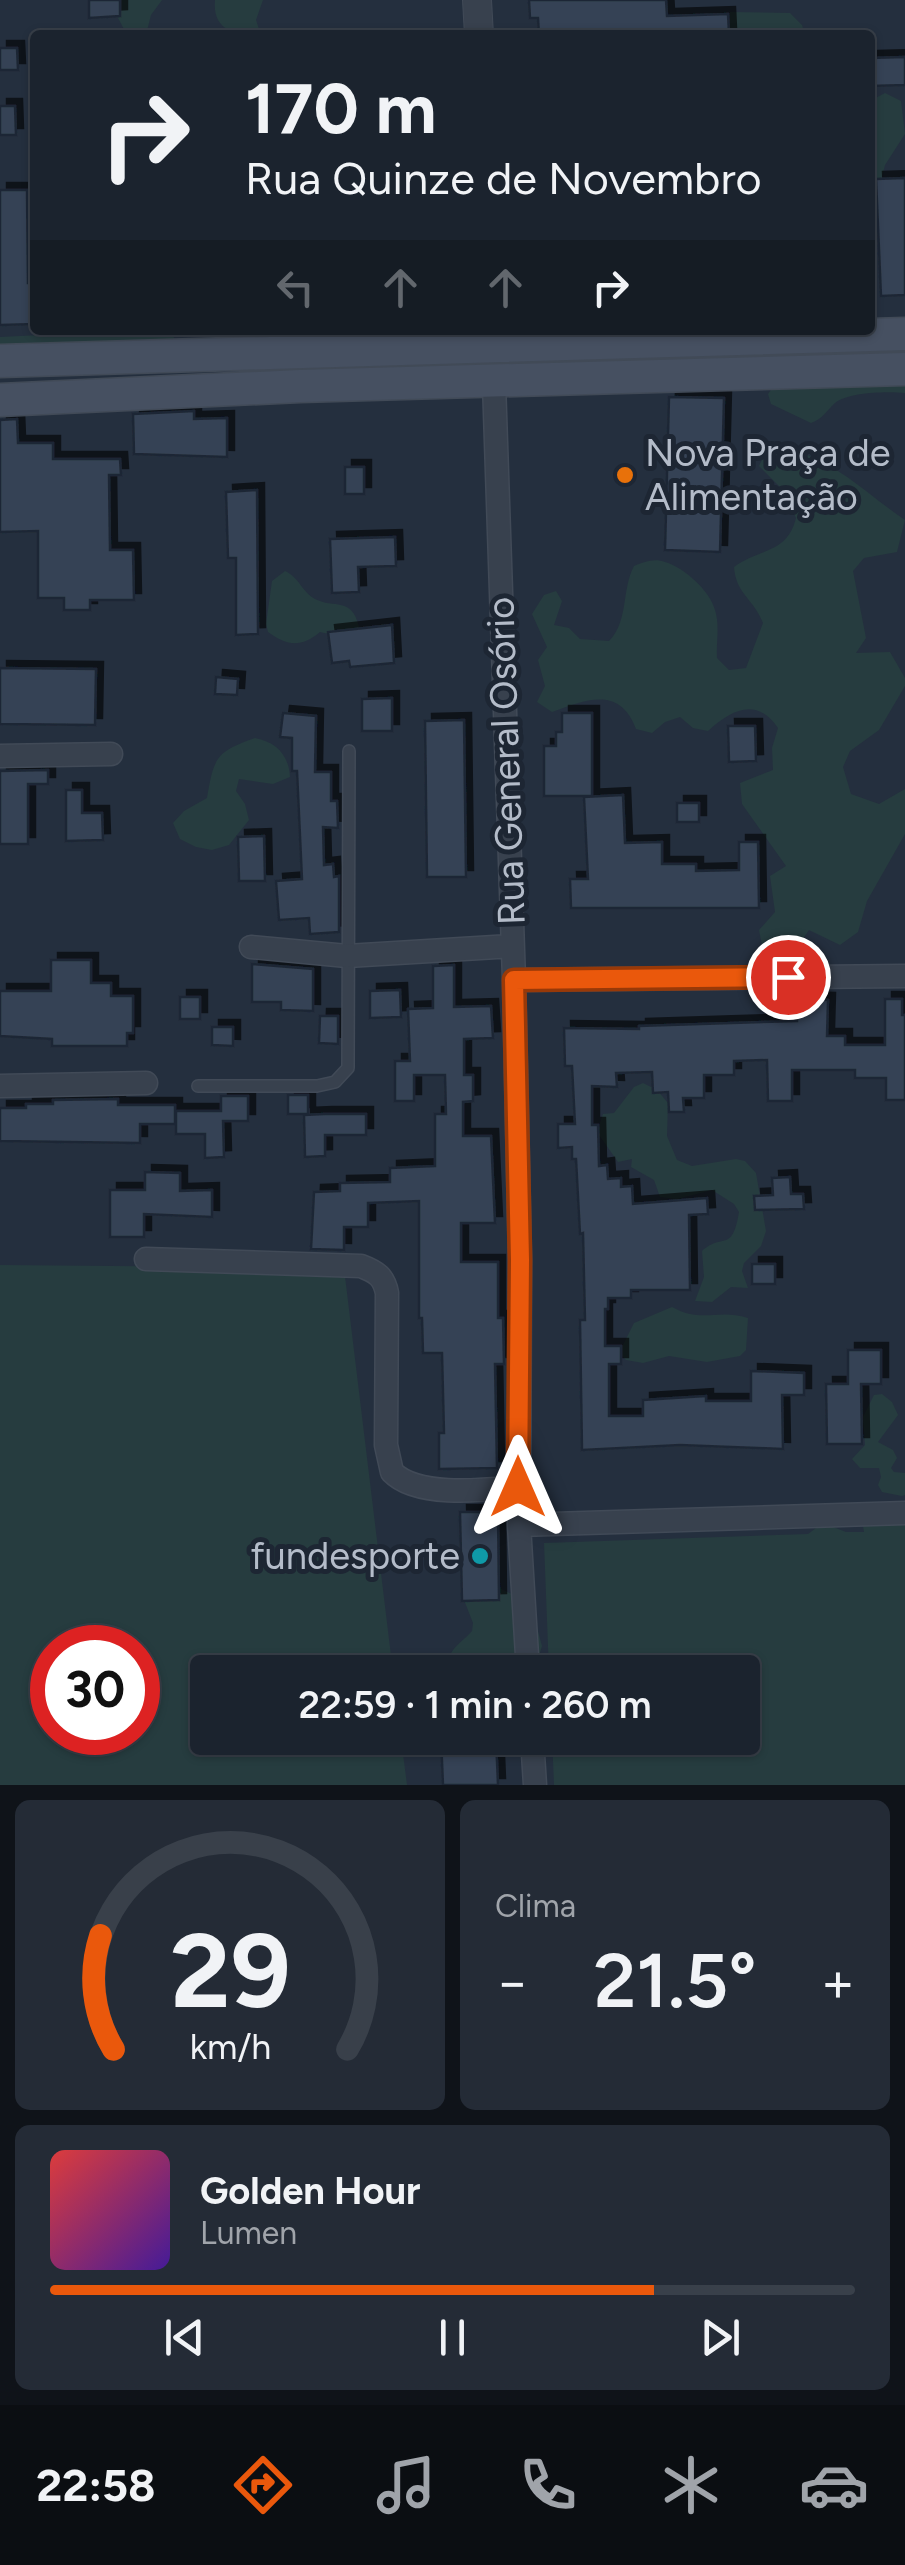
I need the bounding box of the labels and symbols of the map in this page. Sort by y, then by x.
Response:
place label: Nova Praça de Alimentação [645,430,890,520]
marker: Nova Praça de Alimentação [614,464,636,486]
street label: Rua General Osório [477,596,535,926]
pin [746,935,831,1020]
position arrow [466,1435,570,1539]
place label: fundesporte [250,1533,460,1579]
marker: fundesporte [469,1545,491,1567]
speed limit sign: 30 [30,1625,160,1755]

